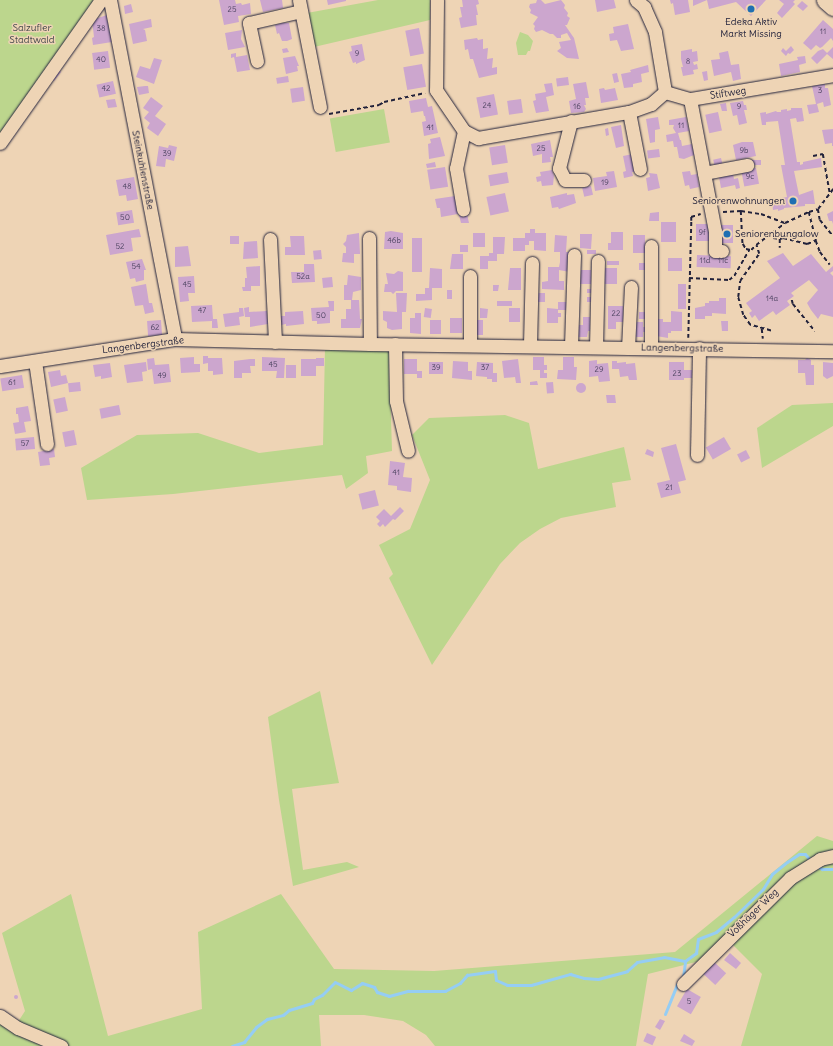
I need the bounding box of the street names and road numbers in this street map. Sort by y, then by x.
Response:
street label: Stiftweg [709,84,747,102]
street label: Steinkuhlenstraße [129,129,157,211]
street label: Langenbergstraße [101,334,185,356]
street label: Langenbergstraße [641,341,723,355]
street label: Voßhäger Weg [725,886,781,940]

